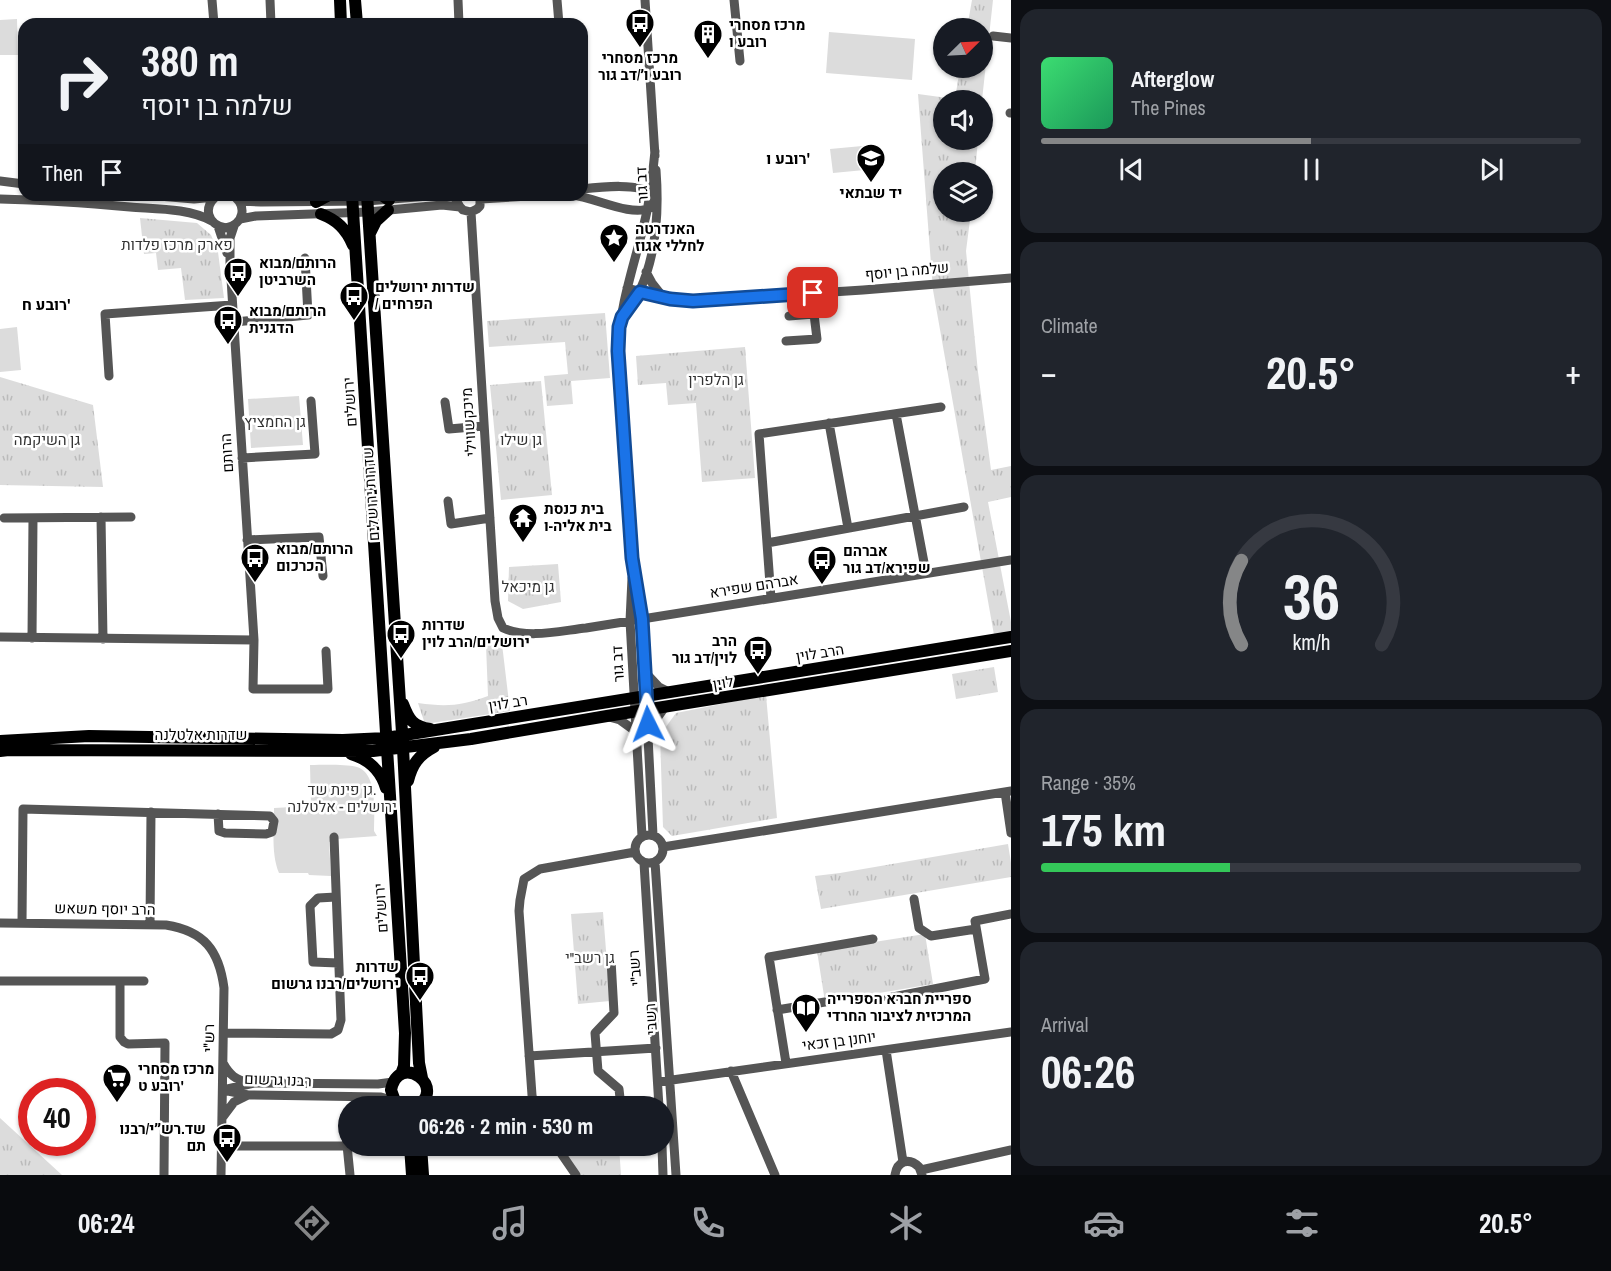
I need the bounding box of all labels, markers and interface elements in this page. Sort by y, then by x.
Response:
bus stop icon: מרכז מסחרי רובע ו׳/דב גור [624,7,656,49]
place label: מרכז מסחרי רובע ו [729,14,805,52]
building icon: מרכז מסחרי רובע ו [692,18,724,60]
north arrow [933,18,993,78]
map controls [933,18,993,222]
text: 380 m [141,33,239,89]
icon: right [42,42,120,120]
place label: מרכז מסחרי רובע ו׳/דב גור [598,47,682,85]
text: Afterglow [1131,64,1214,94]
text: שלמה בן יוסף [141,87,293,123]
button: sound [933,90,993,150]
text: The Pines [1131,94,1206,121]
school or university icon: יד שבתאי [855,142,887,184]
district label: רובע ו' [766,147,810,169]
icon: previous [1115,153,1148,186]
icon: pause [1295,153,1328,186]
icon: next [1475,153,1508,186]
icon: arrive [95,156,128,189]
text: Then [42,158,83,188]
button: layers [933,162,993,222]
street label: דב גור [630,166,653,204]
place label: יד שבתאי [840,182,902,203]
place label: האנדרטה לחללי אגוז [635,218,705,256]
place icon: האנדרטה לחללי אגוז [598,222,630,264]
park label: פארק מרכז פלדות [121,234,233,255]
place label: הרותם/מבוא השרביטן [259,252,336,290]
bus stop icon: הרותם/מבוא השרביטן [222,256,254,298]
street label: שלמה בן יוסף [864,256,950,285]
pin [787,267,838,318]
place label: שדרות ירושלים / הפרחים [375,276,475,314]
icon: arrive [796,276,829,309]
bus stop icon: שדרות ירושלים / הפרחים [338,280,370,322]
district label: רובע ח' [22,293,70,315]
place label: הרותם/מבוא הדגנית [249,300,326,338]
bus stop icon: הרותם/מבוא הדגנית [212,304,244,346]
text: Climate [1041,312,1098,339]
text: 20.5° [1266,342,1356,403]
text: − [1041,350,1057,394]
text: + [1565,350,1581,394]
park label: גן הלפרין [688,369,744,390]
street label: ירושלים [337,376,362,428]
street label: מיכקשווילי [456,387,481,457]
park label: גן החמציץ [244,411,306,432]
park label: גן השיקמה [14,429,80,450]
park label: גן שילו [500,429,542,450]
street label: הרותם [215,433,238,473]
street label: שדרות ירושלים [357,446,384,542]
place label: בית כנסת בית אליה-ו [544,498,612,536]
temple icon: בית כנסת בית אליה-ו [507,502,539,544]
place label: הרותם/מבוא הכרכום [276,538,353,576]
place label: אברהם שפירא/דב גור [843,540,931,578]
bus stop icon: הרותם/מבוא הכרכום [239,542,271,584]
bus stop icon: אברהם שפירא/דב גור [806,544,838,586]
text: 36 [1283,554,1339,638]
street label: אברהם שפירא [708,568,800,603]
park label: גן מיכאל [502,576,555,597]
place label: שדרות ירושלים/הרב לוין [422,614,530,652]
bus stop icon: שדרות ירושלים/הרב לוין [385,618,417,660]
text: km/h [1292,628,1330,657]
place label: הרב לוין/דב גור [672,630,737,668]
bus stop icon: הרב לוין/דב גור [742,634,774,676]
street label: הרב לוין [794,638,846,667]
street label: דב גור [606,645,629,683]
street label: לוין [711,670,735,695]
street label: רב לוין [487,689,529,716]
position arrow [616,692,680,756]
street label: שדרות אלטלנה [155,724,247,745]
text: Range · 35% [1041,769,1136,796]
park label: גן פינת שד. ירושלים - אלטלנה [287,779,397,817]
text: 175 km [1041,799,1166,860]
street label: ירושלים [368,882,393,934]
street label: הרב יוסף משאש [54,897,156,920]
park label: גן רשב"י [565,947,615,968]
street label: רשב"י [623,949,646,987]
place label: שדרות ירושלים/רבנו גרשום [271,956,399,994]
bus stop icon: שדרות ירושלים/רבנו גרשום [404,960,436,1002]
place label: ספריית חברא הספרייה המרכזית לציבור החרדי [827,988,972,1026]
library icon: ספריית חברא הספרייה המרכזית לציבור החרדי [790,992,822,1034]
street label: רשבי [639,1002,662,1036]
text: Arrival [1041,1011,1088,1038]
street label: רש"י [198,1024,219,1052]
street label: יוחנן בן זכאי [801,1026,877,1055]
text: 06:26 [1041,1041,1135,1102]
place label: מרכז מסחרי רובע ט' [138,1058,214,1096]
supermarket icon: מרכז מסחרי רובע ט' [101,1062,133,1104]
street label: רבנו גרשום [244,1068,312,1091]
speed limit sign: 40 [18,1078,96,1156]
text: 06:26 · 2 min · 530 m [419,1111,593,1141]
place label: שד.רש״י/רבנו תם [119,1118,206,1156]
bus stop icon: שד.רש״י/רבנו תם [211,1122,243,1164]
icon: directions [291,1202,333,1244]
icon: music [489,1202,531,1244]
icon: phone [687,1202,729,1244]
icon: climate [885,1202,927,1244]
icon: car [1083,1202,1125,1244]
icon: filters [1281,1202,1323,1244]
text: 06:24 [78,1205,135,1241]
text: 20.5° [1479,1205,1533,1241]

